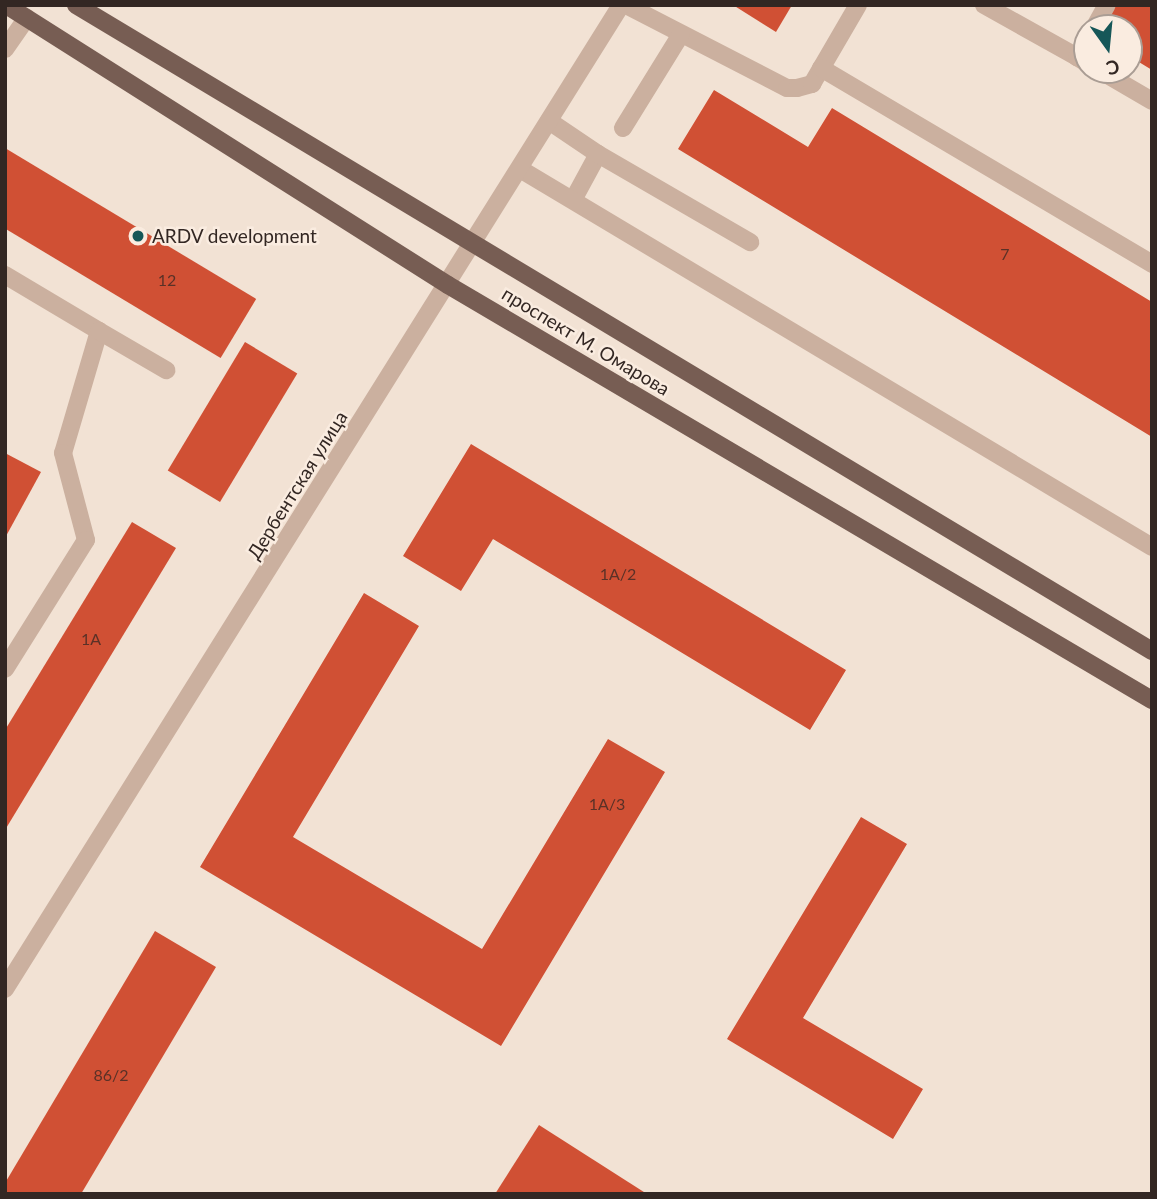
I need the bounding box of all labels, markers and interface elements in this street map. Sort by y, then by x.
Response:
north arrow [1073,14,1143,84]
text: С [1104,55,1122,81]
place label: ARDV development [152,225,317,247]
marker: ARDV development [130,228,146,244]
house number: 7 [1000,244,1010,264]
house number: 12 [158,270,176,290]
street label: проспект М. Омарова [498,282,674,400]
street label: Дербентская улица [242,407,352,563]
house number: 1А/2 [600,564,636,584]
house number: 1А [81,629,101,649]
house number: 1А/3 [589,794,625,814]
house number: 86/2 [93,1065,129,1085]

